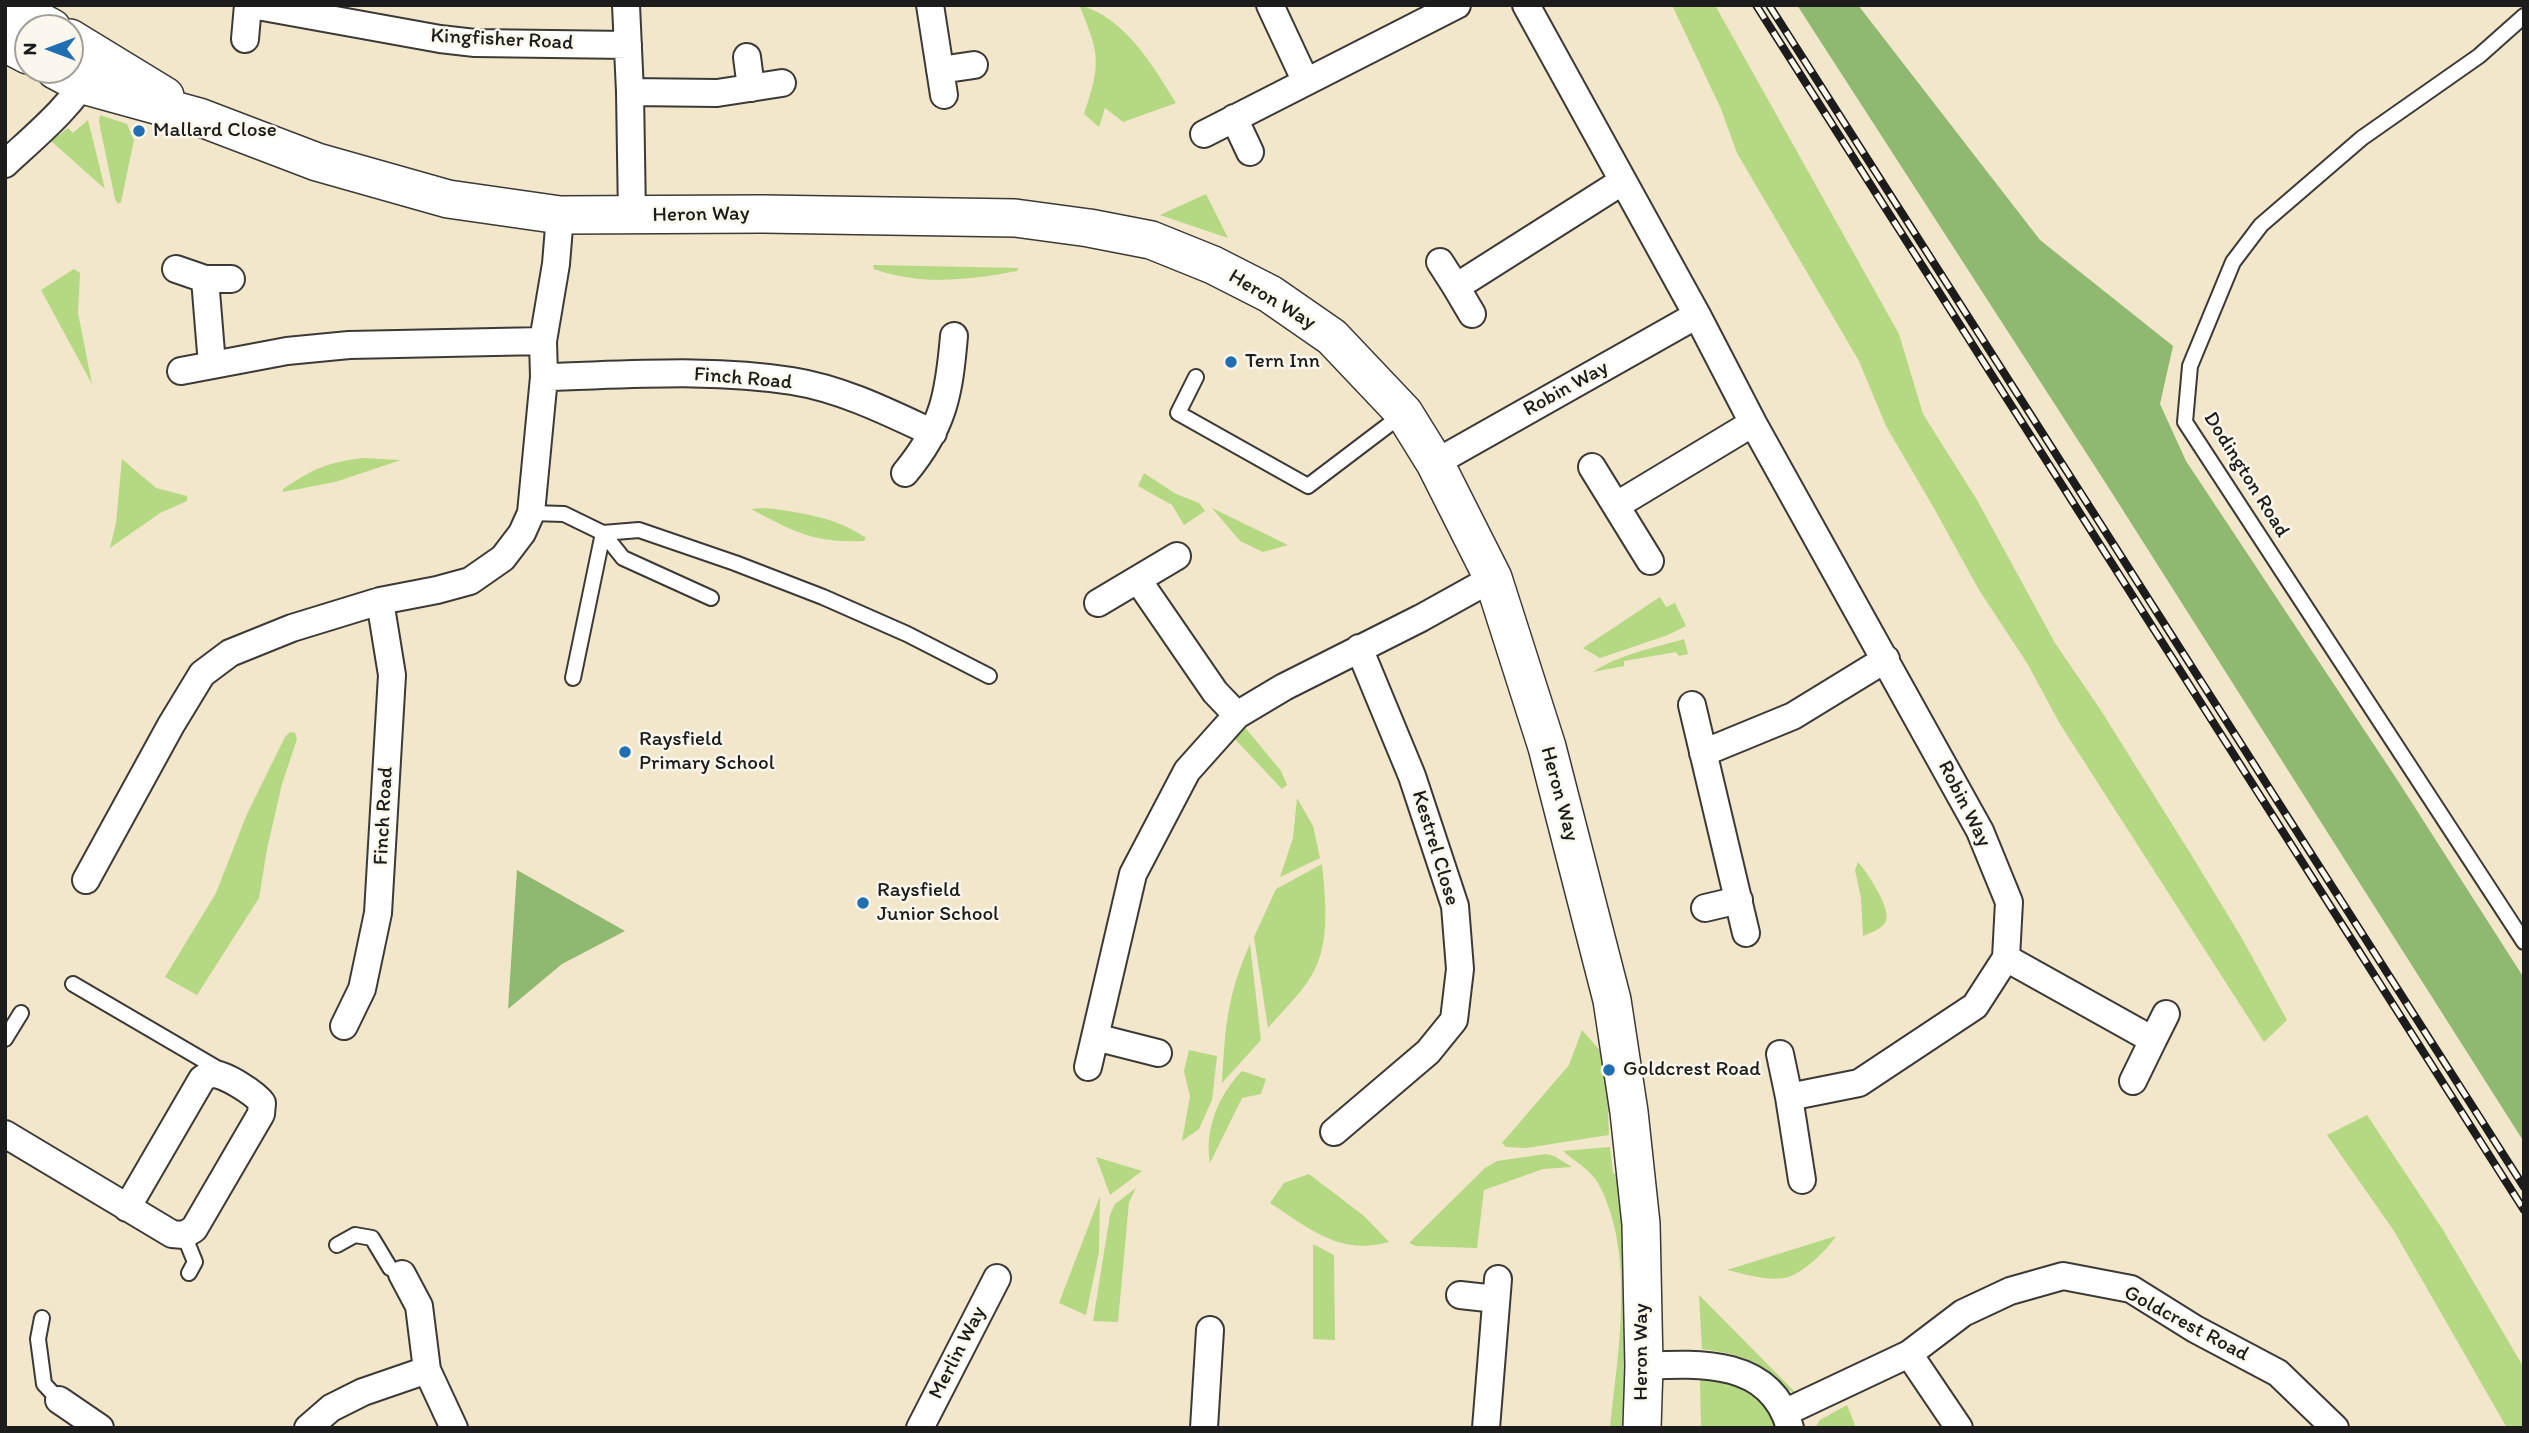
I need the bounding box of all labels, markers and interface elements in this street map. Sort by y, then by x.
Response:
north arrow [14,14,84,84]
street label: Kingfisher Road [430,24,574,56]
text: N [18,43,41,55]
place label: Mallard Close [153,118,277,144]
marker: Mallard Close [131,123,147,139]
street label: Heron Way [652,202,750,228]
street label: Heron Way [1224,264,1320,336]
place label: Tern Inn [1245,349,1320,375]
marker: Tern Inn [1223,354,1239,370]
street label: Robin Way [1519,355,1613,423]
street label: Finch Road [693,362,793,396]
street label: Dodington Road [2197,408,2295,542]
place label: Raysfield Primary School [639,727,775,777]
marker: Raysfield Primary School [617,744,633,760]
street label: Heron Way [1534,744,1584,844]
street label: Robin Way [1932,757,1996,851]
street label: Finch Road [369,766,399,866]
street label: Kestrel Close [1406,787,1464,909]
place label: Raysfield Junior School [877,878,999,928]
marker: Raysfield Junior School [855,895,871,911]
place label: Goldcrest Road [1623,1057,1761,1083]
marker: Goldcrest Road [1601,1062,1617,1078]
street label: Goldcrest Road [2119,1281,2253,1367]
street label: Merlin Way [924,1302,992,1404]
street label: Heron Way [1629,1303,1655,1401]

